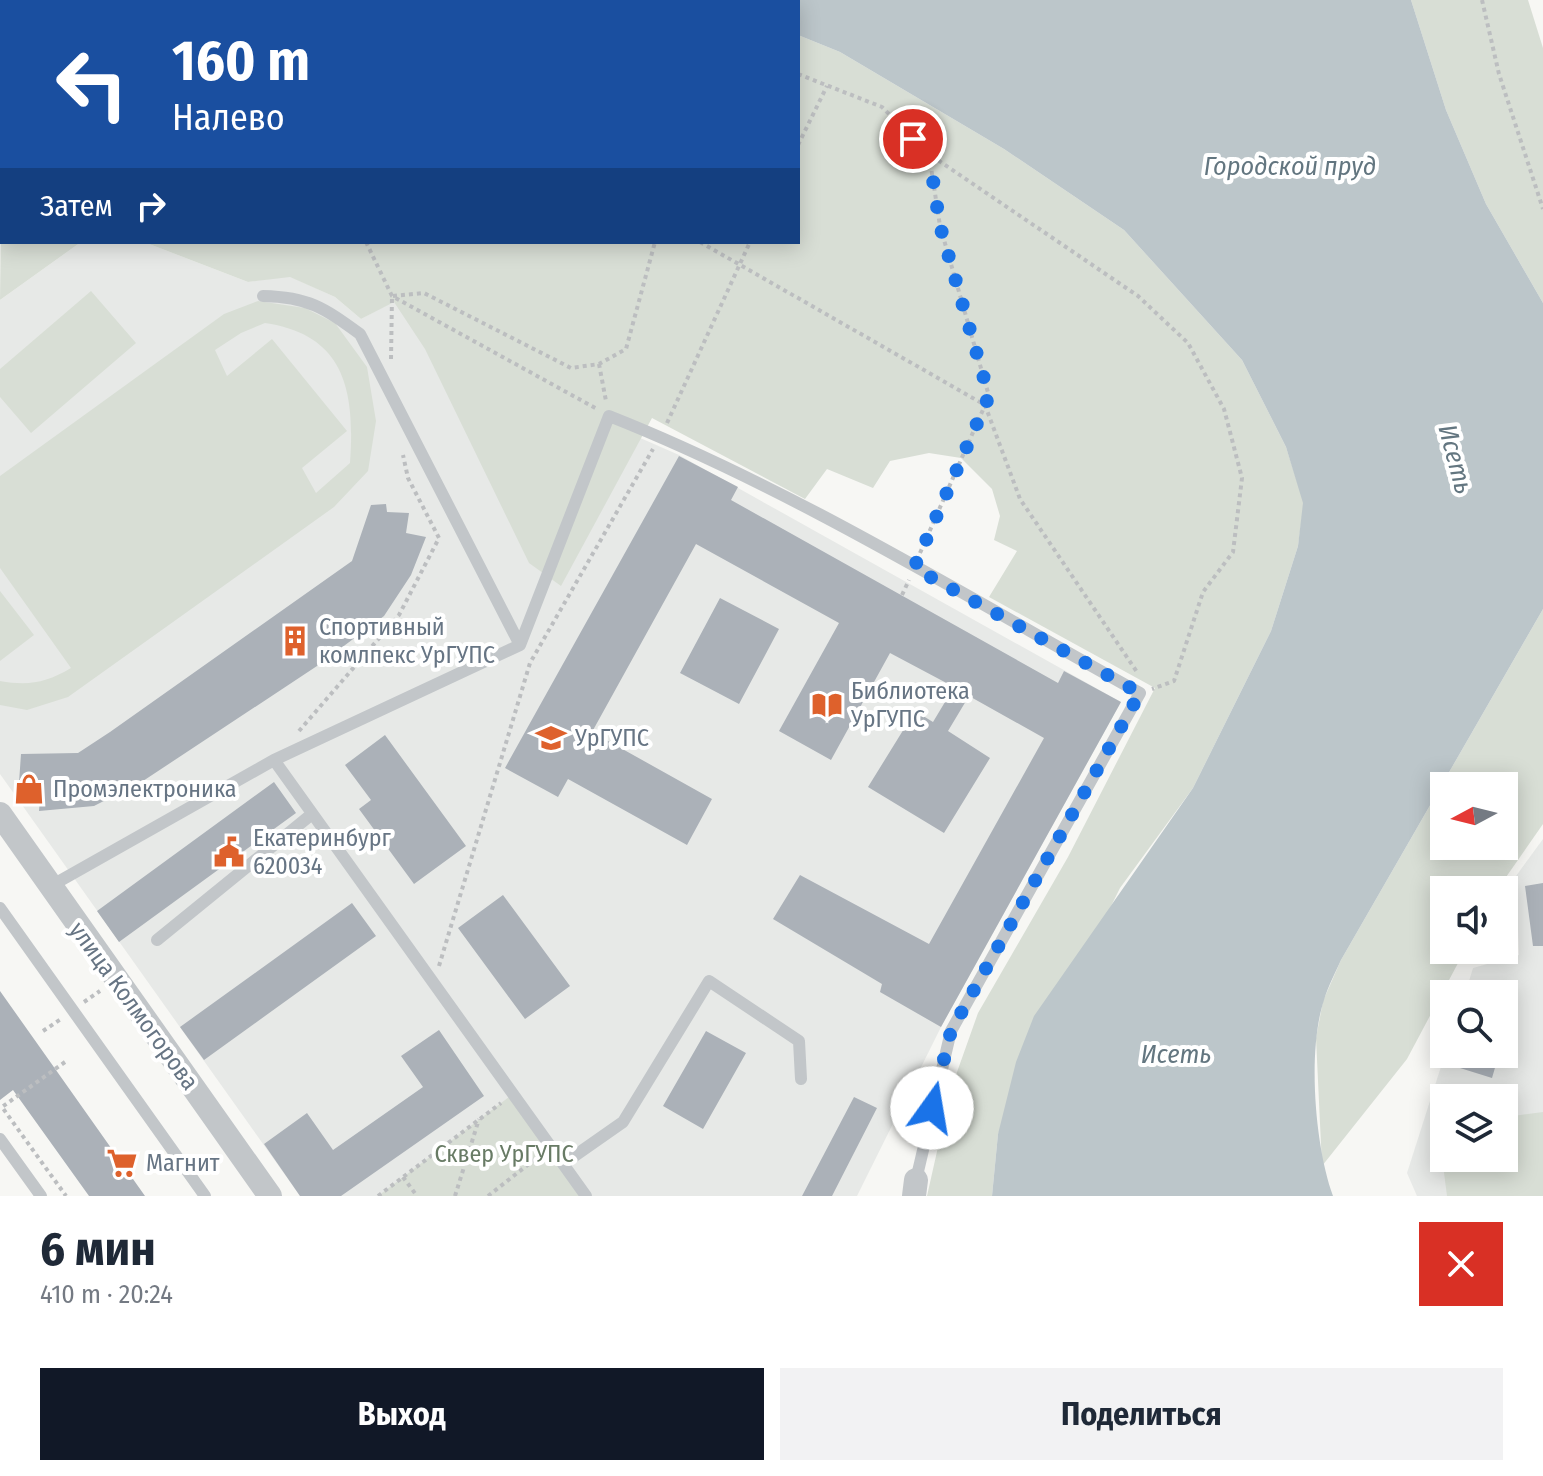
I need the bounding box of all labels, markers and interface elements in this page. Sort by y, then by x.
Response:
text: 160 m [172,28,310,95]
icon: left [40,32,144,136]
text: Налево [172,96,285,140]
pin [879,105,947,173]
icon: arrive [891,117,935,161]
water label: Городской пруд [1204,151,1376,182]
icon: right [129,184,173,228]
text: Затем [40,188,113,224]
water label: Исеть [1431,421,1480,497]
place label: Спортивный комлпекс УрГУПС [319,613,495,669]
building icon: Спортивный комлпекс УрГУПС [278,624,312,658]
place label: Библиотека УрГУПС [850,677,970,733]
library icon: Библиотека УрГУПС [810,688,844,722]
school or university icon: УрГУПС [534,721,568,755]
place label: УрГУПС [574,724,649,752]
shop icon: Промэлектроника [12,772,46,806]
north arrow [1430,772,1518,860]
map controls [1430,772,1518,1172]
place label: Промэлектроника [53,775,237,803]
place label: Екатеринбург 620034 [253,824,391,880]
public building icon: Екатеринбург 620034 [212,835,246,869]
button: sound [1430,876,1518,964]
street label: улица Колмогорова [64,917,204,1095]
button: search [1430,980,1518,1068]
water label: Исеть [1141,1039,1211,1070]
position arrow [890,1066,974,1150]
button: layers [1430,1084,1518,1172]
park label: Сквер УрГУПС [434,1140,574,1168]
supermarket icon: Магнит [105,1146,139,1180]
place label: Магнит [146,1149,220,1177]
text: 6 мин [40,1220,156,1278]
button: close [1419,1222,1503,1306]
text: 410 m · 20:24 [40,1279,173,1310]
button: Выход [40,1368,764,1460]
button: Поделиться [780,1368,1503,1460]

